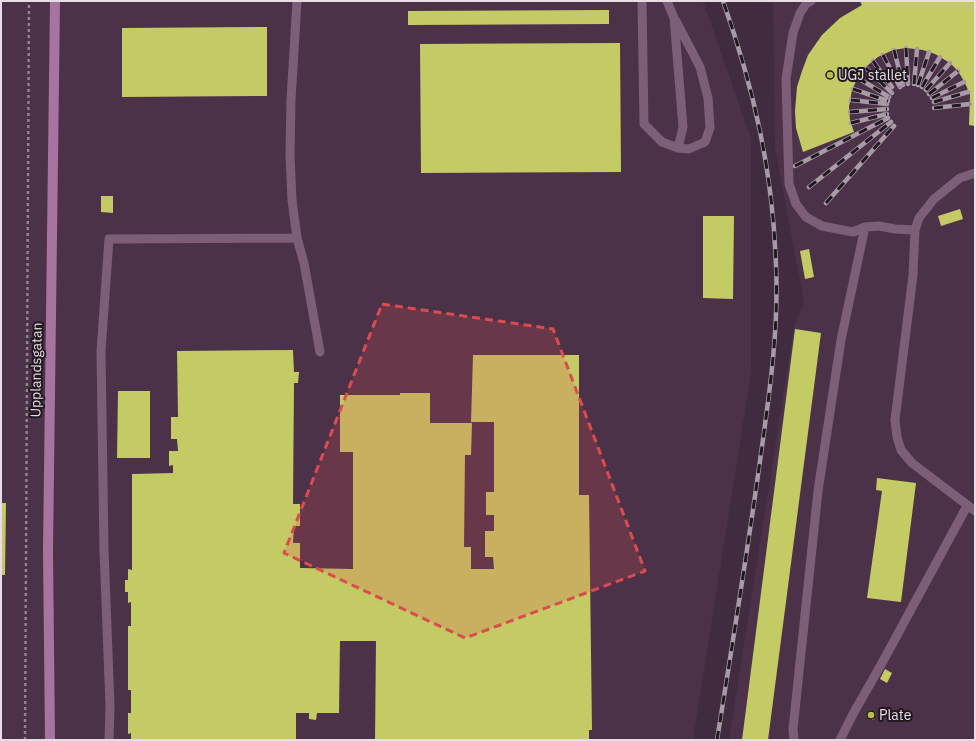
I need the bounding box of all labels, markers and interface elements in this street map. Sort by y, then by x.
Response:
place label: UGJ stallet [838,66,907,84]
marker: UGJ stallet [825,70,835,80]
street label: Upplandsgatan [26,322,46,418]
place label: Plate [879,706,912,724]
marker: Plate [866,710,876,720]

